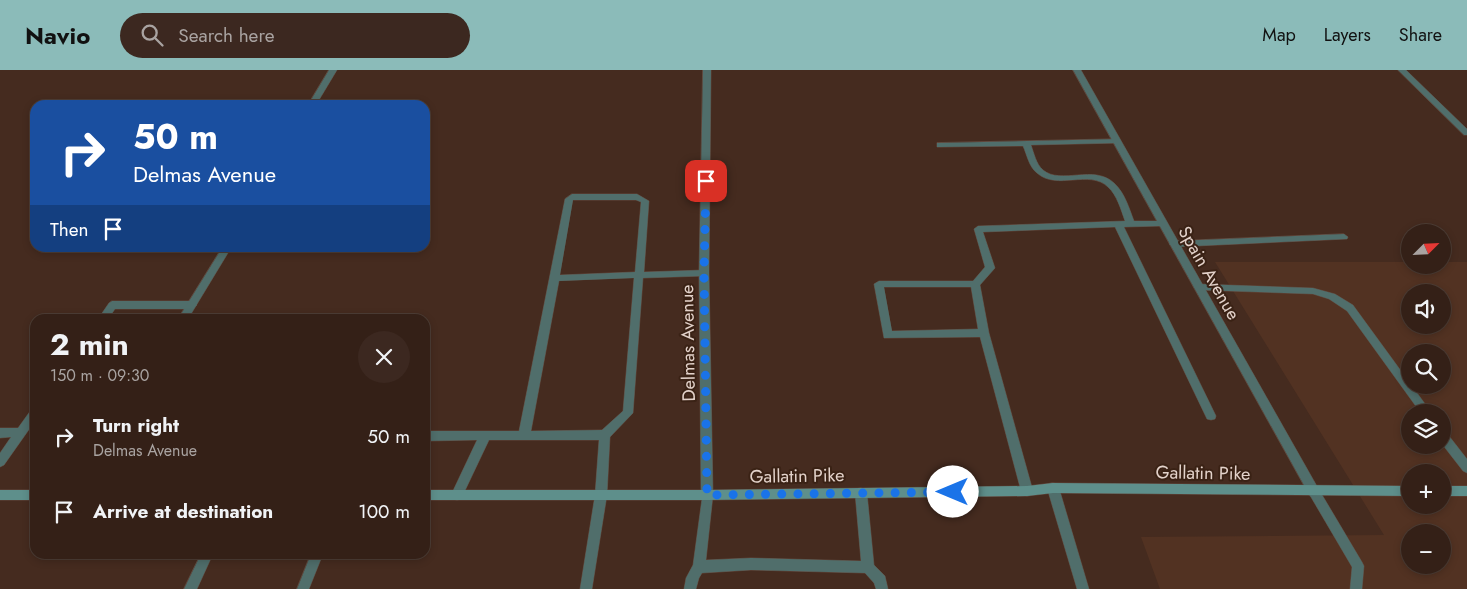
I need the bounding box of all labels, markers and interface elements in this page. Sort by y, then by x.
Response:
search box [120,13,470,58]
text: Navio [25,18,90,53]
icon: search [138,21,166,49]
text: Search here [178,22,274,49]
text: Map [1262,22,1296,48]
text: Layers [1324,22,1371,48]
text: Share [1399,22,1442,48]
text: 50 m [133,112,218,162]
icon: right [50,120,115,185]
text: Delmas Avenue [133,158,276,190]
pin [685,160,727,202]
icon: arrive [692,167,720,195]
icon: arrive [99,215,127,243]
text: Then [50,216,89,243]
street label: Spain Avenue [1172,221,1246,325]
north arrow [1401,224,1451,274]
map controls [1401,224,1451,574]
street label: Delmas Avenue [674,284,702,402]
button: sound [1401,284,1451,334]
text: 2 min [50,323,129,366]
button: close [358,331,410,383]
button: search [1401,344,1451,394]
text: 150 m · 09:30 [50,364,149,387]
button: layers [1401,404,1451,454]
text: Turn right [93,412,179,439]
icon: right [50,423,78,451]
text: 50 m [367,423,410,450]
text: Delmas Avenue [93,439,197,462]
street label: Gallatin Pike [1155,459,1251,487]
street label: Gallatin Pike [749,462,845,490]
button: + [1401,464,1451,514]
position arrow [926,465,978,517]
icon: arrive [50,498,78,526]
text: Arrive at destination [93,498,273,525]
text: 100 m [358,498,410,525]
button: − [1401,524,1451,574]

